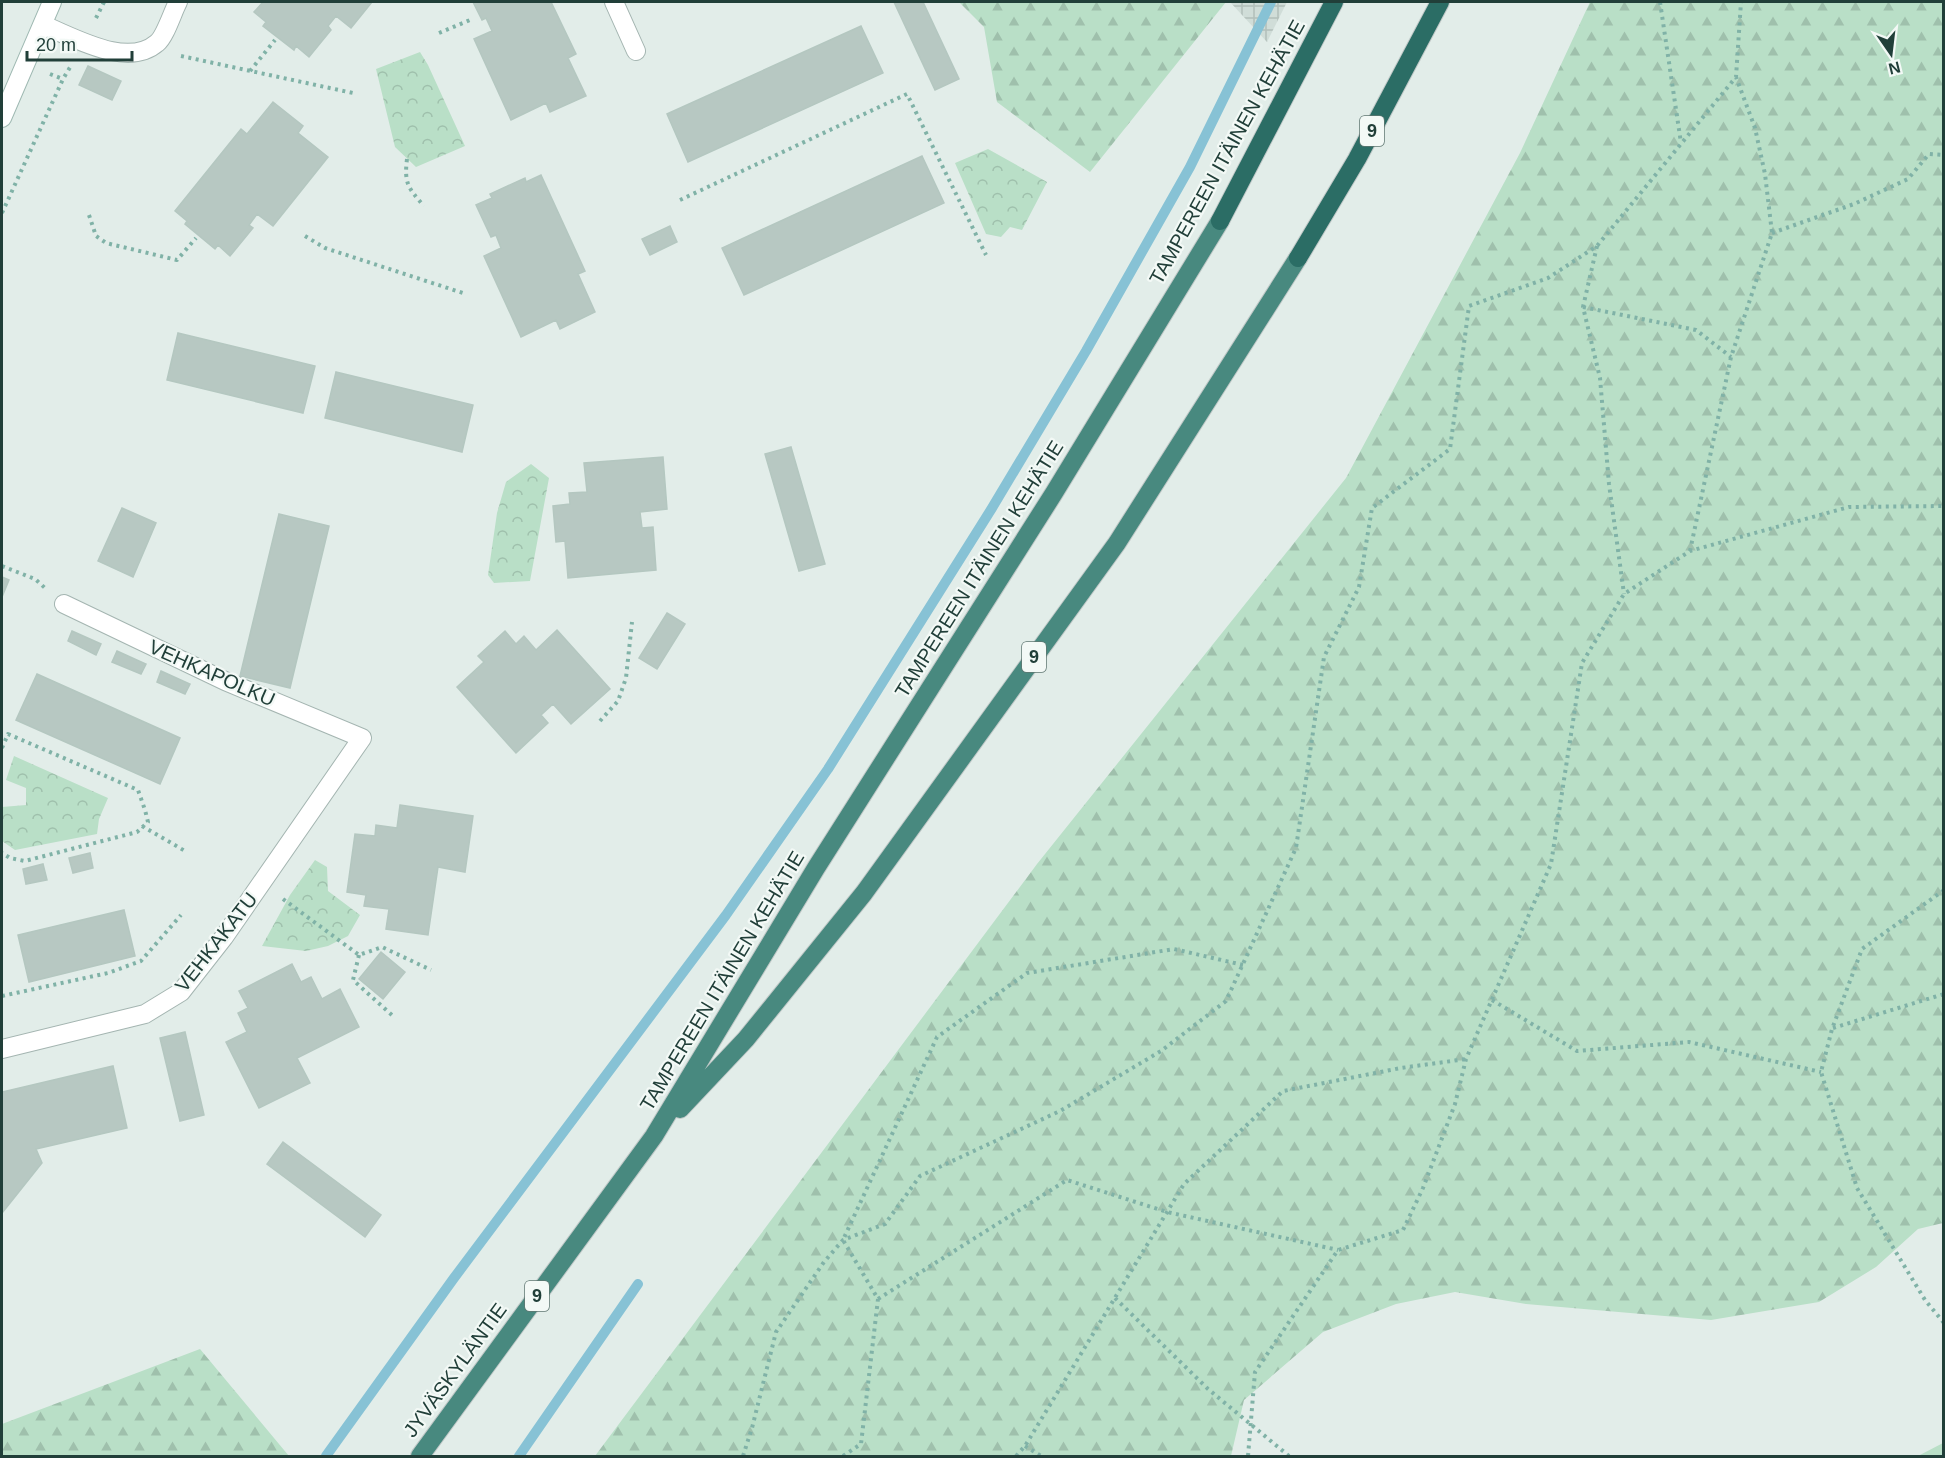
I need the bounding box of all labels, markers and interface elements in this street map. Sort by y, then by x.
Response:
street label: TAMPEREEN ITÄINEN KEHÄTIE [1145,16,1309,288]
scale bar [27,24,132,62]
north arrow [1861,24,1921,84]
text: 20 m [36,35,76,55]
text: N [1887,58,1902,78]
road number: 9 [1360,116,1384,146]
street label: TAMPEREEN ITÄINEN KEHÄTIE [891,437,1067,701]
street label: VEHKAPOLKU [146,635,278,711]
road number: 9 [1022,642,1046,672]
street label: TAMPEREEN ITÄINEN KEHÄTIE [636,847,808,1115]
street label: VEHKAKATU [170,888,262,996]
road number: 9 [525,1281,549,1311]
street label: JYVÄSKYLÄNTIE [399,1299,511,1441]

